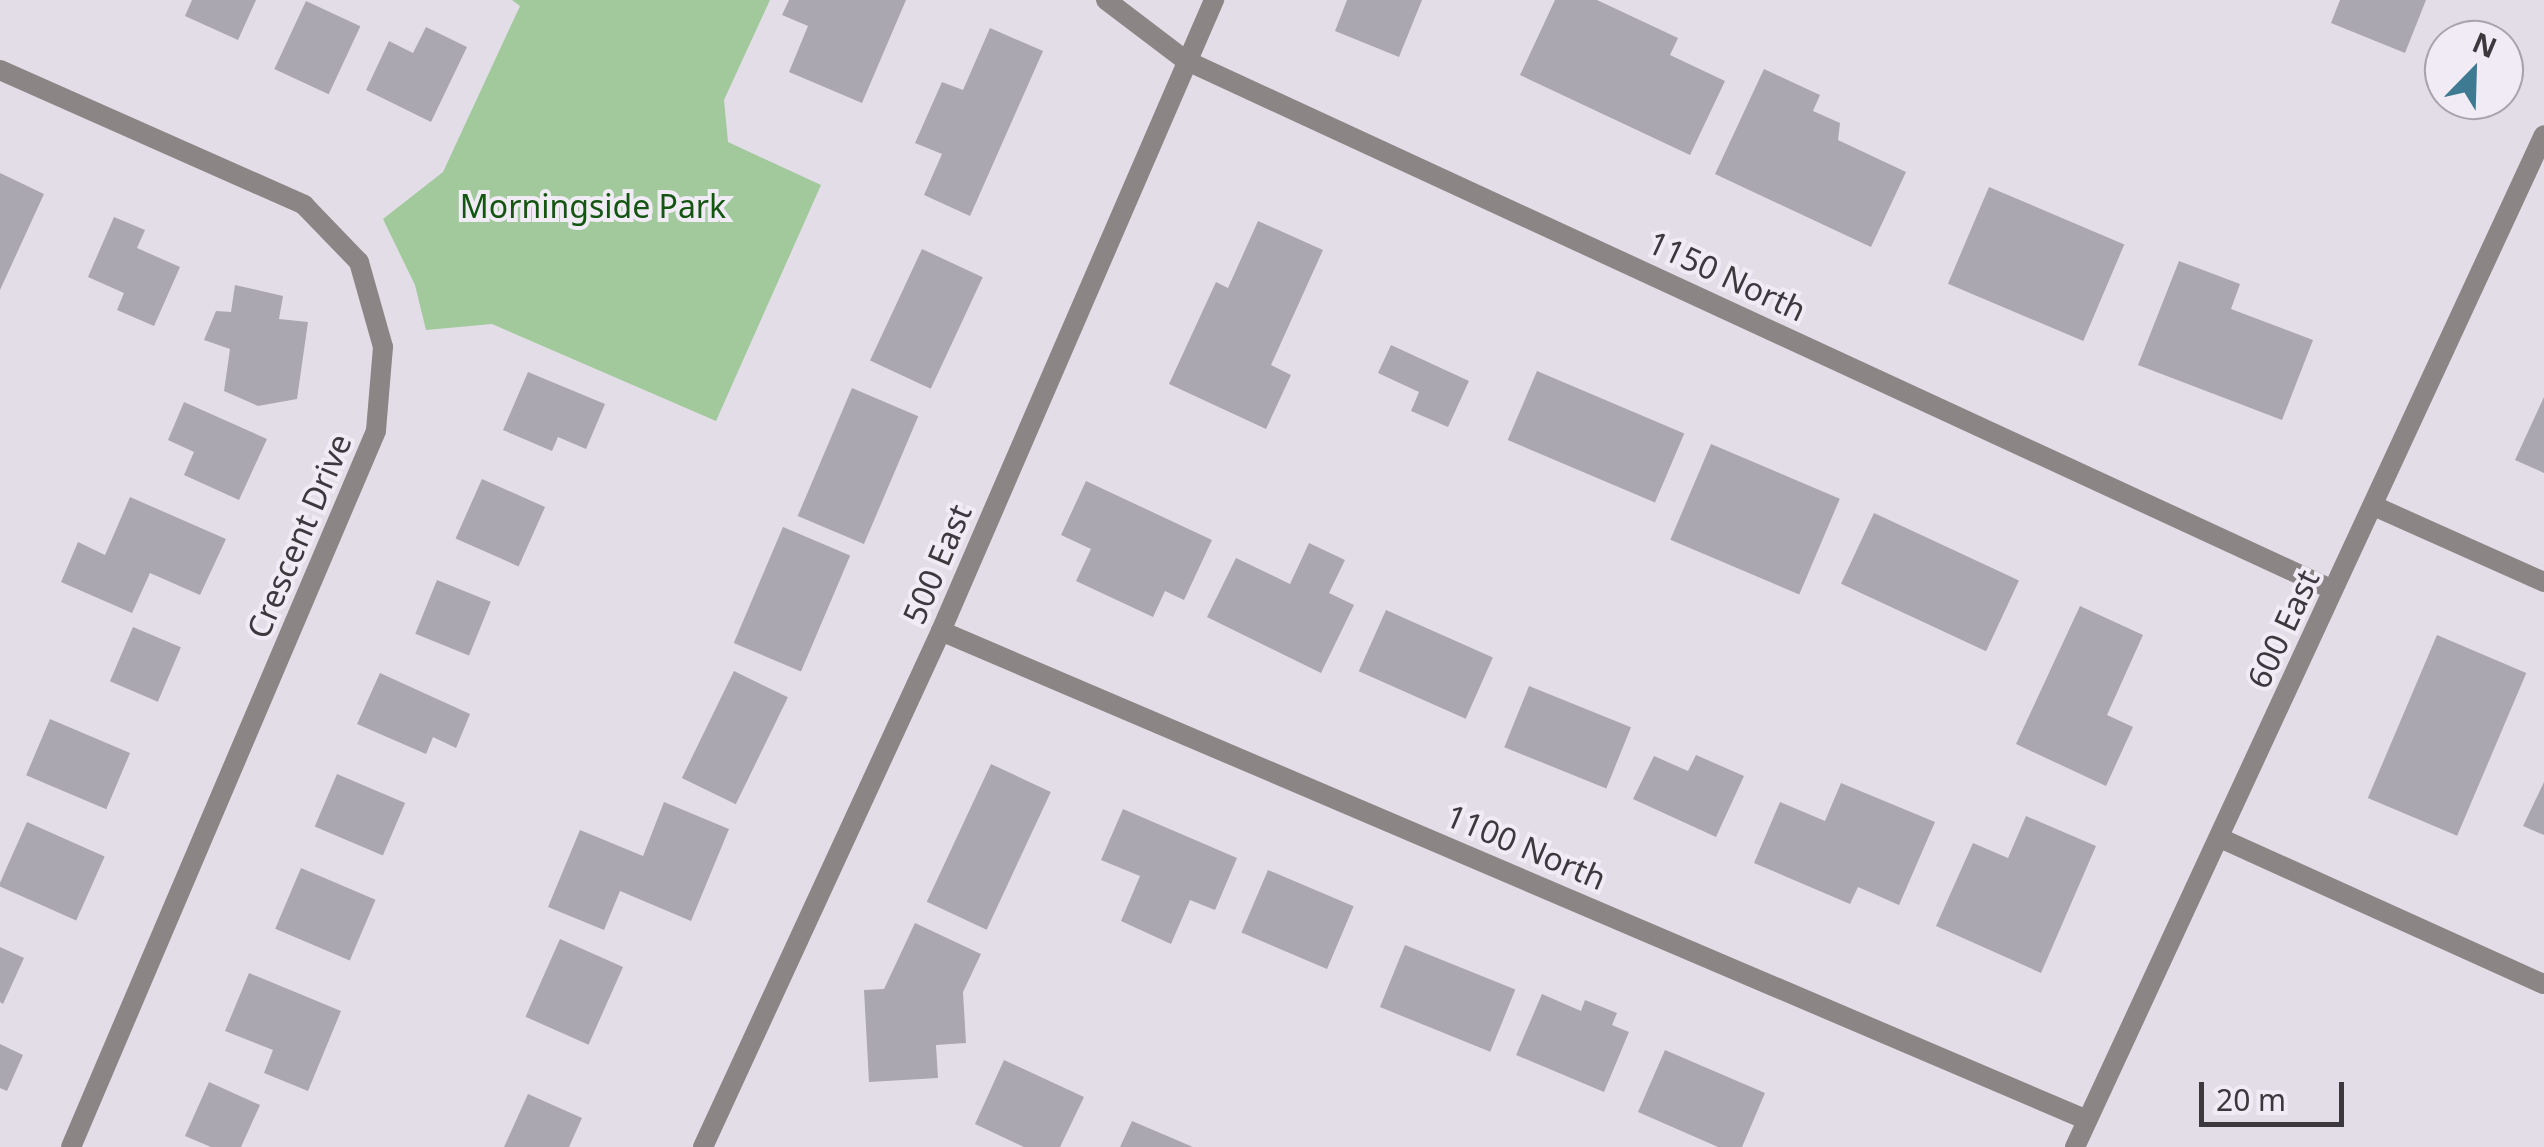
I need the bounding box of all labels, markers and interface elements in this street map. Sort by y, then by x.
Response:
north arrow [2424,20,2524,120]
text: N [2467,22,2503,66]
park label: Morningside Park [460,187,726,225]
street label: 1150 North [1642,223,1812,329]
street label: Crescent Drive [239,428,359,644]
street label: 500 East [895,499,979,629]
street label: 600 East [2239,564,2327,694]
street label: 1100 North [1440,796,1612,898]
scale bar [2204,1062,2349,1124]
text: 20 m [2216,1079,2286,1120]

